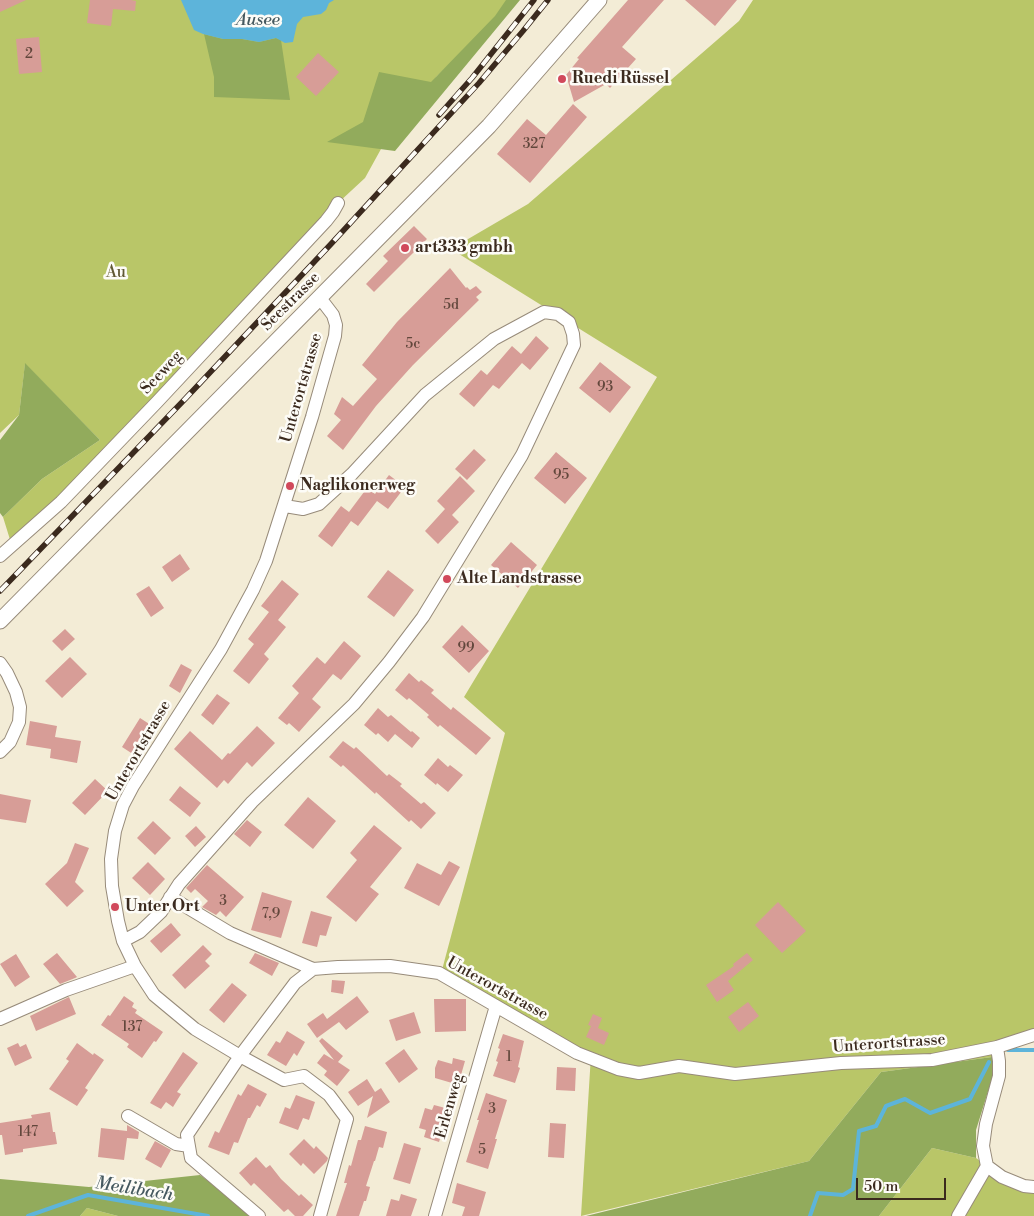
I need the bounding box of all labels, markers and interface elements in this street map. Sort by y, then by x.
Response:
water label: Ausee [236,10,280,32]
house number: 2 [25,47,33,63]
place label: Ruedi Rüssel [572,69,669,89]
marker: Ruedi Rüssel [556,73,568,85]
house number: 327 [523,137,545,153]
place label: art333 gmbh [415,238,513,258]
marker: art333 gmbh [399,242,411,254]
park label: Au [106,263,126,283]
street label: Seestrasse [258,269,324,335]
house number: 5d [443,298,459,314]
street label: Unterortstrasse [277,331,327,445]
house number: 5c [406,337,420,353]
street label: Seeweg [137,347,187,399]
house number: 93 [597,380,613,396]
house number: 95 [553,468,569,484]
place label: Naglikonerweg [300,476,415,496]
marker: Naglikonerweg [284,480,296,492]
place label: Alte Landstrasse [457,569,582,589]
marker: Alte Landstrasse [441,573,453,585]
house number: 99 [458,641,474,657]
street label: Unterortstrasse [102,697,176,805]
house number: 3 [219,894,227,910]
place label: Unter Ort [125,897,199,917]
marker: Unter Ort [109,901,121,913]
house number: 7,9 [262,907,280,923]
street label: Unterortstrasse [443,953,551,1025]
house number: 137 [122,1020,142,1036]
street label: Unterortstrasse [832,1030,946,1058]
house number: 1 [506,1050,512,1066]
street label: Erlenweg [431,1071,469,1141]
house number: 3 [488,1102,496,1118]
house number: 147 [18,1125,38,1141]
house number: 5 [478,1143,486,1159]
scale bar [859,1168,949,1200]
water label: Meilibach [93,1173,175,1207]
text: 50 m [864,1177,898,1196]

